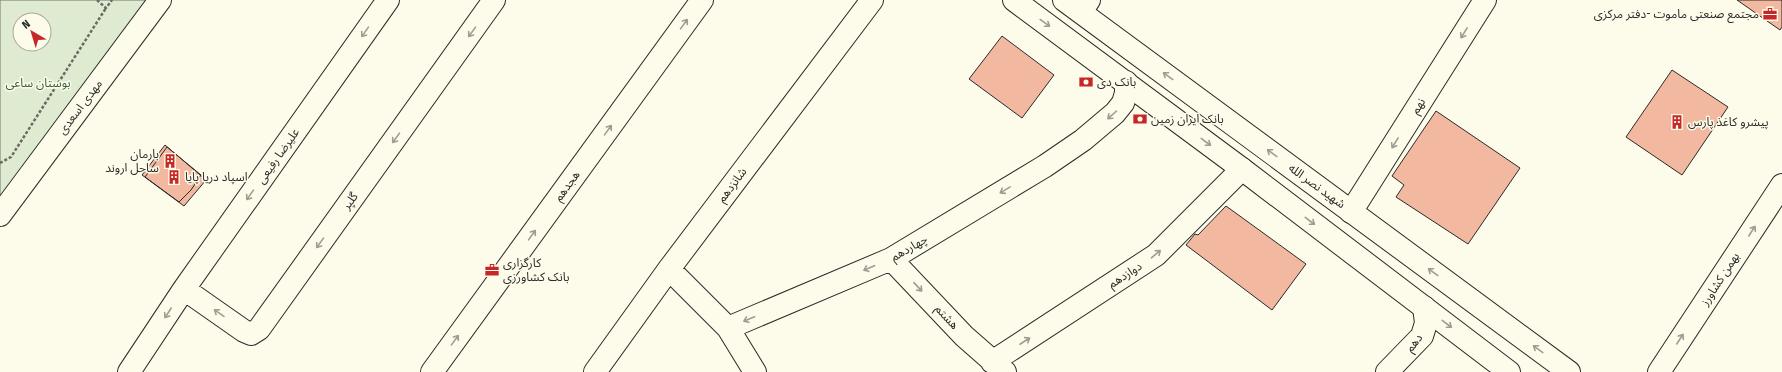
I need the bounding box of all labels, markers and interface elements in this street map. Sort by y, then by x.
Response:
office icon: مجتمع صنعتی ماموت -دفتر مرکزی [1762,6,1778,22]
place label: مجتمع صنعتی ماموت -دفتر مرکزی [1594,7,1759,23]
north arrow [12,12,52,52]
text: N [20,17,33,32]
one-way arrow [680,19,688,30]
one-way arrow [1040,19,1051,27]
one-way arrow [361,26,369,37]
one-way arrow [468,26,476,37]
one-way arrow [1460,27,1468,38]
one-way arrow [1162,72,1173,80]
bank icon: بانک دی [1078,74,1094,90]
place label: بانک دی [1097,75,1136,89]
park label: بوستان ساعی [5,76,71,90]
street label: مهدی اسعدی [55,77,105,137]
street label: نهم [1408,95,1430,118]
one-way arrow [1106,111,1117,120]
bank icon: بانک ایران زمین [1132,111,1148,127]
place label: بانک ایران زمین [1151,112,1224,126]
building icon: پیشرو کاغذ پارس [1669,114,1685,130]
place label: پیشرو کاغذ پارس [1688,115,1769,130]
one-way arrow [604,124,612,135]
street label: علیرضا رفیعی [254,126,302,187]
one-way arrow [392,132,400,143]
one-way arrow [1390,137,1398,149]
one-way arrow [1201,138,1212,146]
place label: بارمان ساحل اروند [105,147,159,175]
one-way arrow [1267,149,1278,157]
building icon: بارمان ساحل اروند [162,153,178,169]
street label: شهید نصر الله [1286,161,1348,211]
street label: شانزدهم [714,165,751,206]
street label: هجدهم [551,168,584,205]
building icon: اسپاد دریا پایا [166,169,182,185]
place label: اسپاد دریا پایا [185,170,248,185]
one-way arrow [999,186,1011,194]
street label: گلپر [339,189,362,214]
one-way arrow [246,190,254,201]
one-way arrow [1304,216,1315,225]
one-way arrow [1748,226,1756,237]
one-way arrow [527,230,536,241]
street label: چهاردهم [888,232,931,266]
one-way arrow [316,238,325,249]
one-way arrow [1151,249,1162,258]
street label: بهمن کشاورز [1697,250,1742,309]
place label: کارگزاری بانک کشاورزی [503,256,569,284]
street label: دوازدهم [1106,259,1146,293]
office icon: کارگزاری بانک کشاورزی [484,262,500,278]
one-way arrow [863,265,875,273]
one-way arrow [1428,268,1439,276]
one-way arrow [913,282,923,292]
street label: هشتم [931,302,962,334]
one-way arrow [164,308,172,319]
one-way arrow [213,309,224,317]
one-way arrow [743,315,755,323]
one-way arrow [1441,320,1452,328]
street label: دهم [1403,331,1427,356]
one-way arrow [1676,334,1684,345]
one-way arrow [451,335,459,346]
one-way arrow [1019,336,1030,345]
one-way arrow [1533,345,1544,353]

